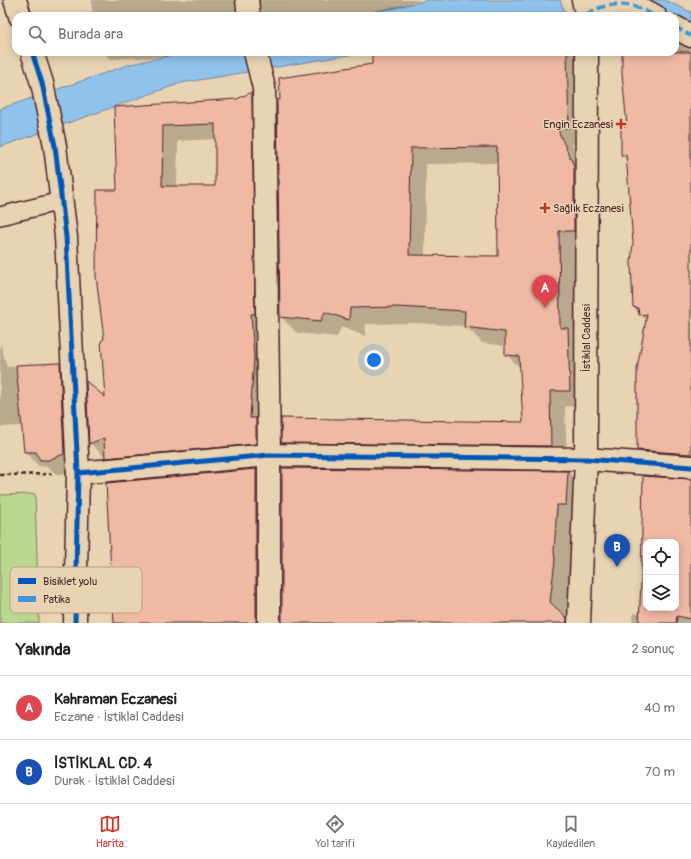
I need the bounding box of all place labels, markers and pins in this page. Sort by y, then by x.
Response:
place label: Engin Eczanesi [543,118,613,131]
marker: Engin Eczanesi [616,119,626,129]
place label: Sağlık Eczanesi [553,202,624,215]
marker: Sağlık Eczanesi [540,203,550,213]
pin: A [532,275,558,308]
pin: B [604,534,630,567]

